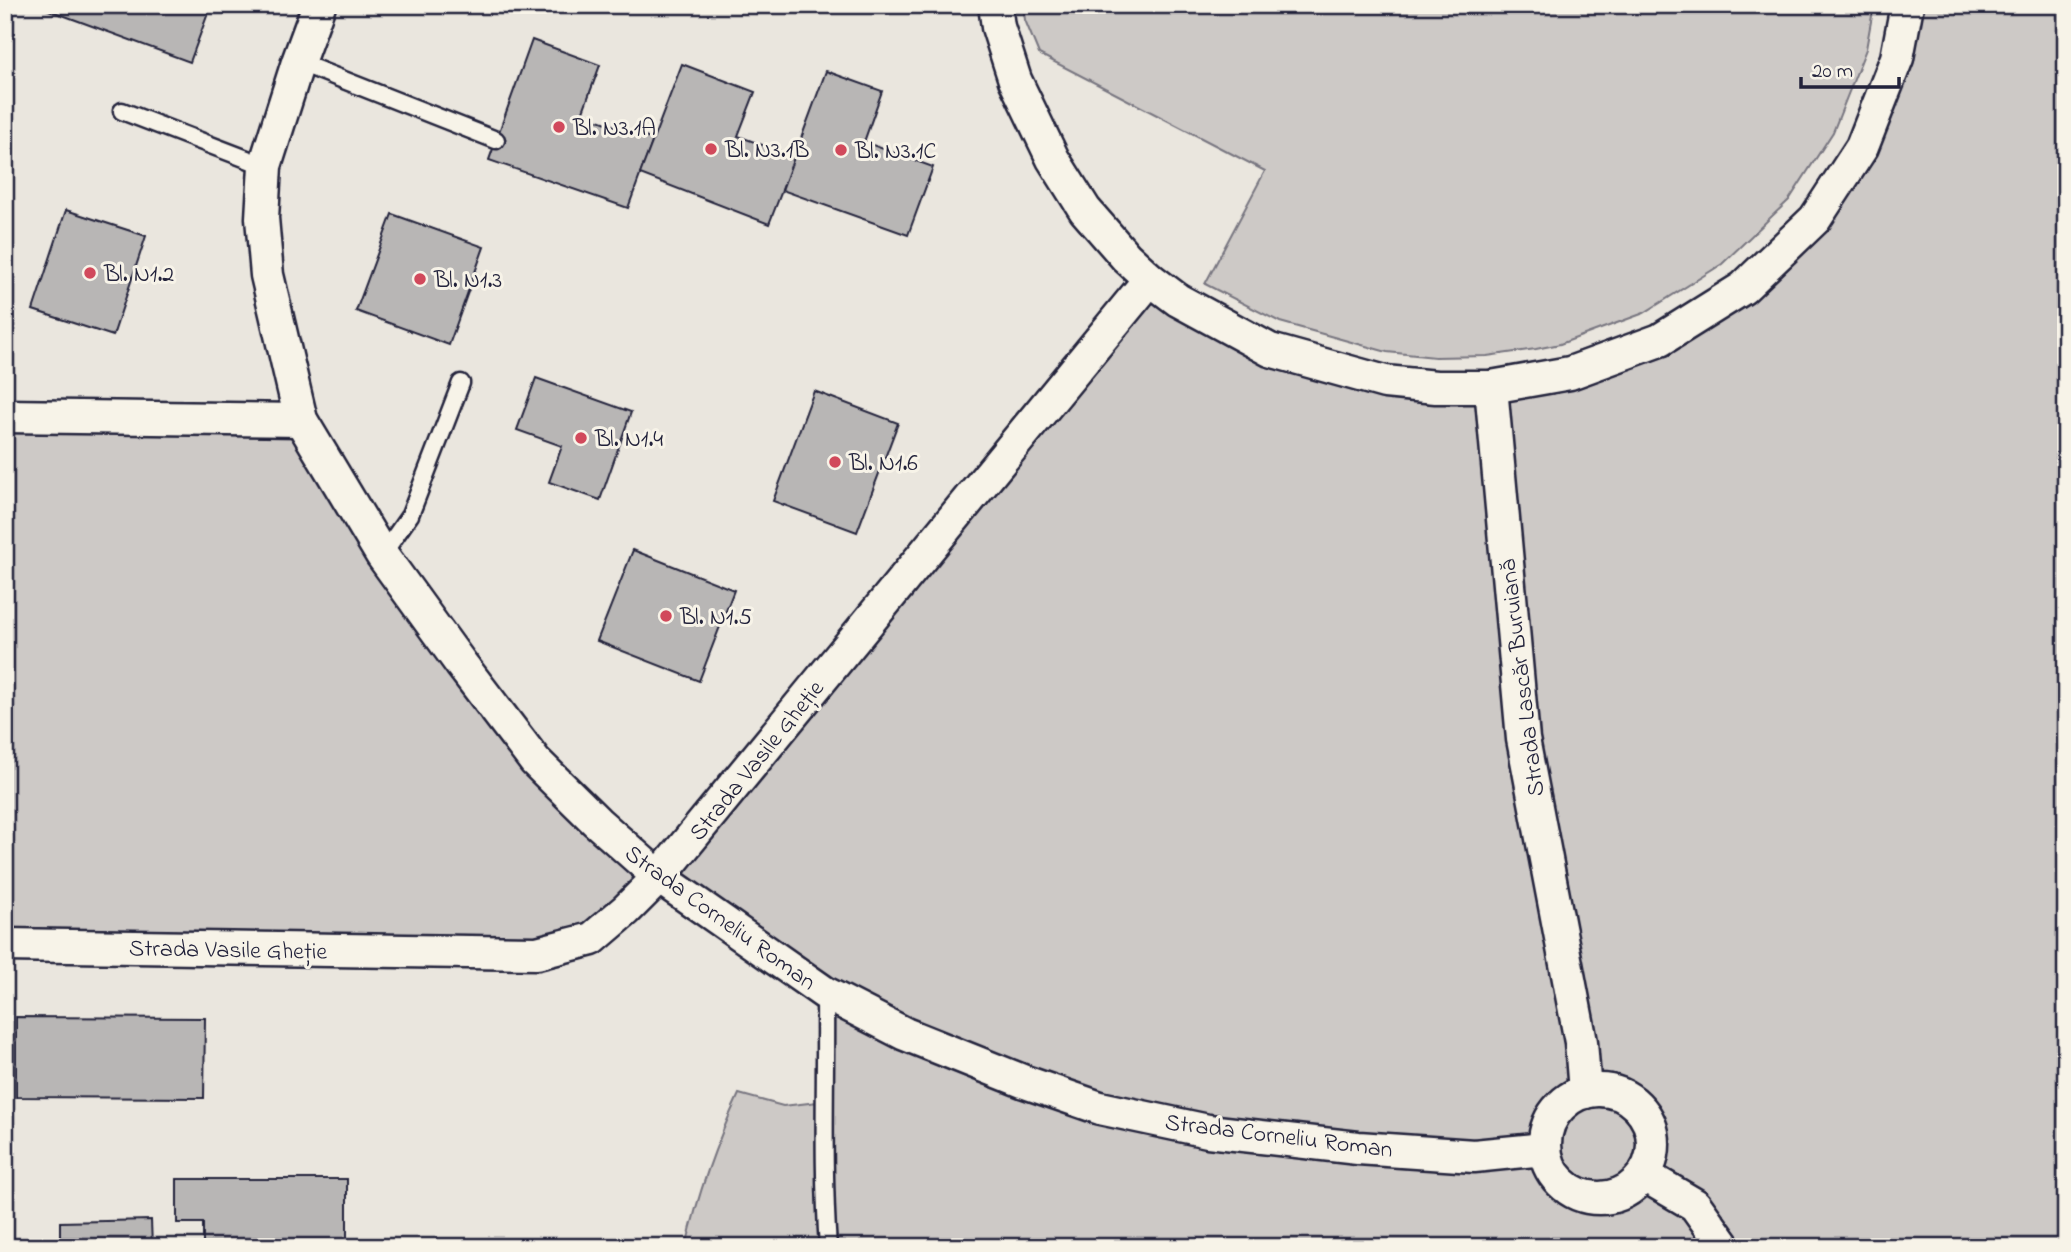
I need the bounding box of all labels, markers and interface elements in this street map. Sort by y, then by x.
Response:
scale bar [1801,46,1899,90]
text: 20 m [1812,57,1853,87]
place label: Bl. N3.1A [572,112,656,147]
marker: Bl. N3.1A [551,119,567,135]
place label: Bl. N3.1B [724,134,809,169]
place label: Bl. N3.1C [854,135,936,170]
marker: Bl. N3.1B [703,141,719,157]
marker: Bl. N3.1C [833,142,849,158]
place label: Bl. N1.2 [103,258,174,293]
place label: Bl. N1.3 [433,264,502,299]
marker: Bl. N1.2 [82,265,98,281]
marker: Bl. N1.3 [412,271,428,287]
place label: Bl. N1.4 [594,423,663,458]
marker: Bl. N1.4 [573,430,589,446]
place label: Bl. N1.6 [848,447,918,482]
marker: Bl. N1.6 [827,454,843,470]
street label: Strada Lascăr Buruiană [1492,557,1555,798]
place label: Bl. N1.5 [679,601,752,636]
marker: Bl. N1.5 [658,608,674,624]
street label: Strada Vasile Gheție [682,673,834,850]
street label: Strada Corneliu Roman [617,838,823,1001]
street label: Strada Vasile Gheție [129,932,328,971]
street label: Strada Corneliu Roman [1163,1106,1395,1169]

